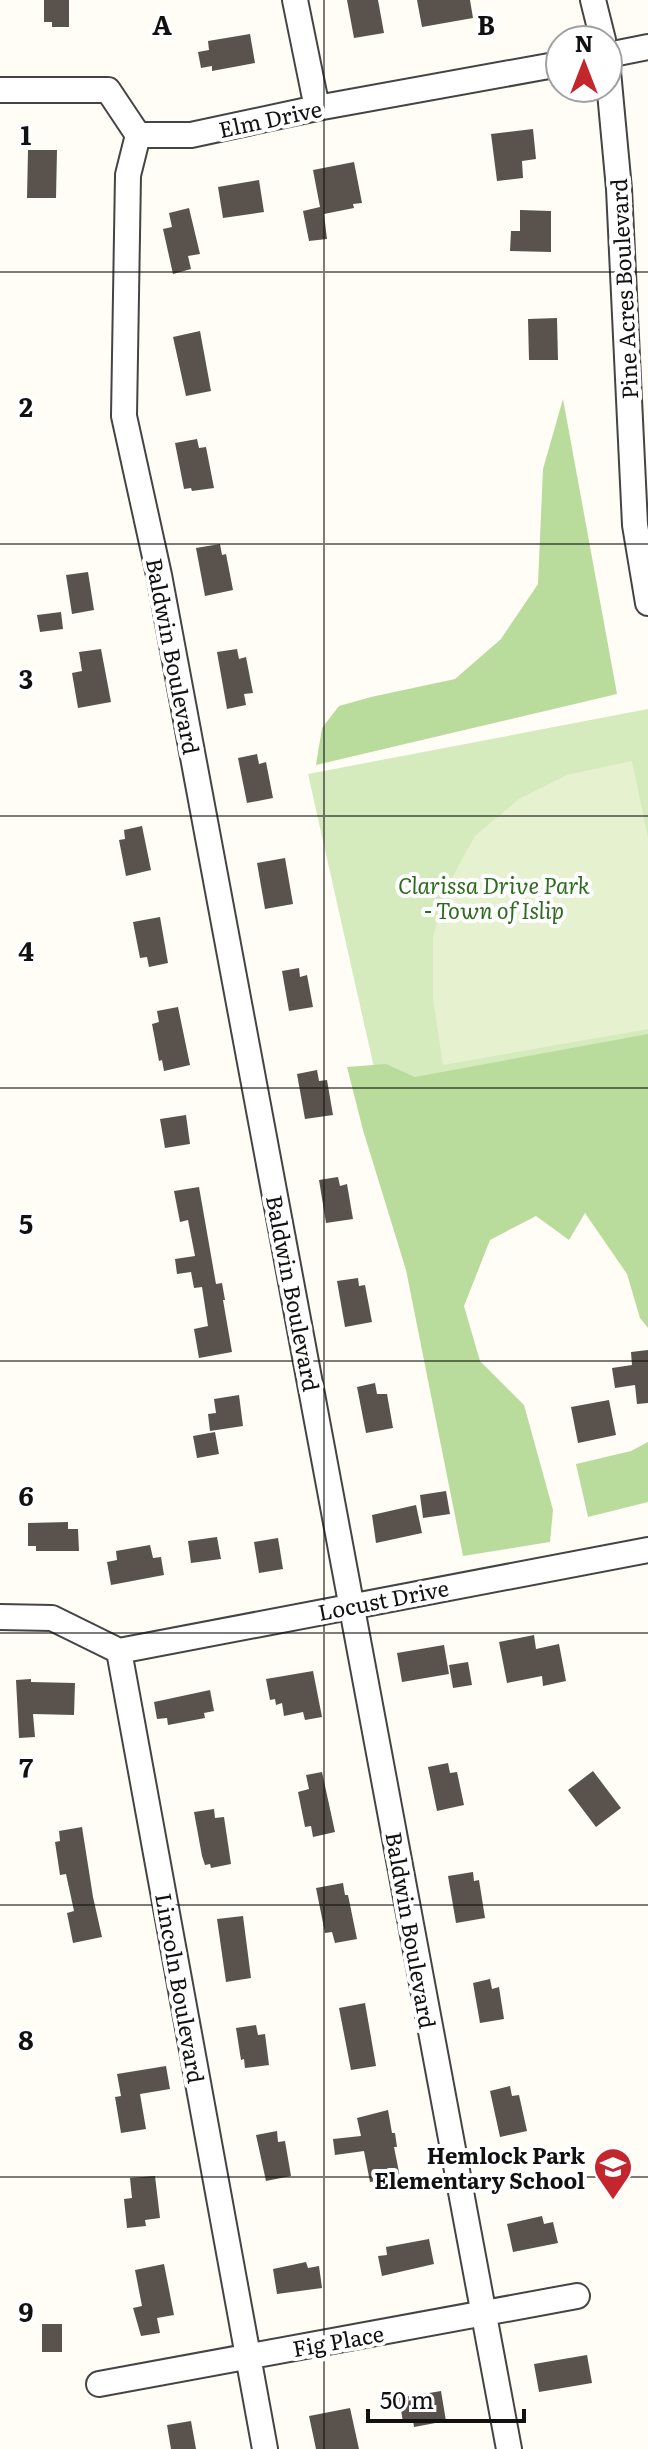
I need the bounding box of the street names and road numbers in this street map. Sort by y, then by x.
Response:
street label: Elm Drive [215,91,325,145]
street label: Pine Acres Boulevard [601,178,645,400]
street label: Baldwin Boulevard [139,555,209,757]
street label: Baldwin Boulevard [259,1192,329,1394]
street label: Locust Drive [315,1570,451,1628]
street label: Baldwin Boulevard [378,1829,446,2031]
street label: Lincoln Boulevard [148,1890,214,2086]
street label: Fig Place [290,2316,386,2364]

